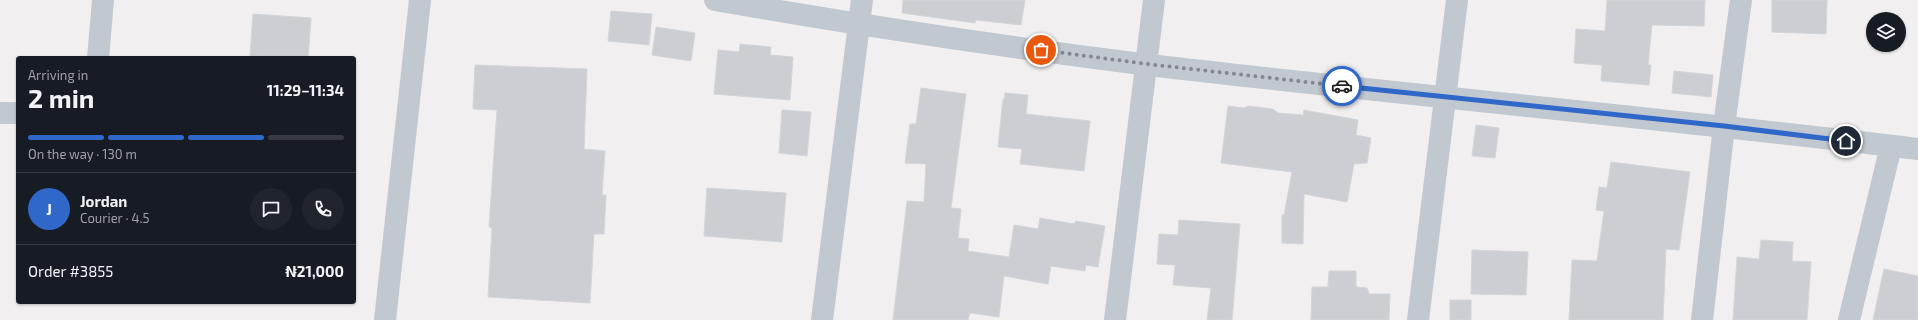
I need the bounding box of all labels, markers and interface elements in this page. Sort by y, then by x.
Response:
map controls [1866,12,1906,52]
button: layers [1866,12,1906,52]
pin [1024,33,1058,67]
icon: bag [1030,39,1052,61]
courier [1322,66,1362,106]
text: Arriving in [28,67,88,83]
icon: car [1331,75,1353,97]
text: 11:29–11:34 [267,81,344,99]
text: 2 min [28,82,94,113]
pin [1829,124,1863,158]
icon: home [1835,130,1857,152]
text: On the way · 130 m [28,146,137,162]
button: chat [250,188,292,230]
button: phone [302,188,344,230]
text: Jordan [80,192,127,210]
text: J [46,200,52,218]
text: Courier · 4.5 [80,210,149,226]
text: Order #3855 [28,262,113,280]
text: ₦21,000 [285,262,344,280]

